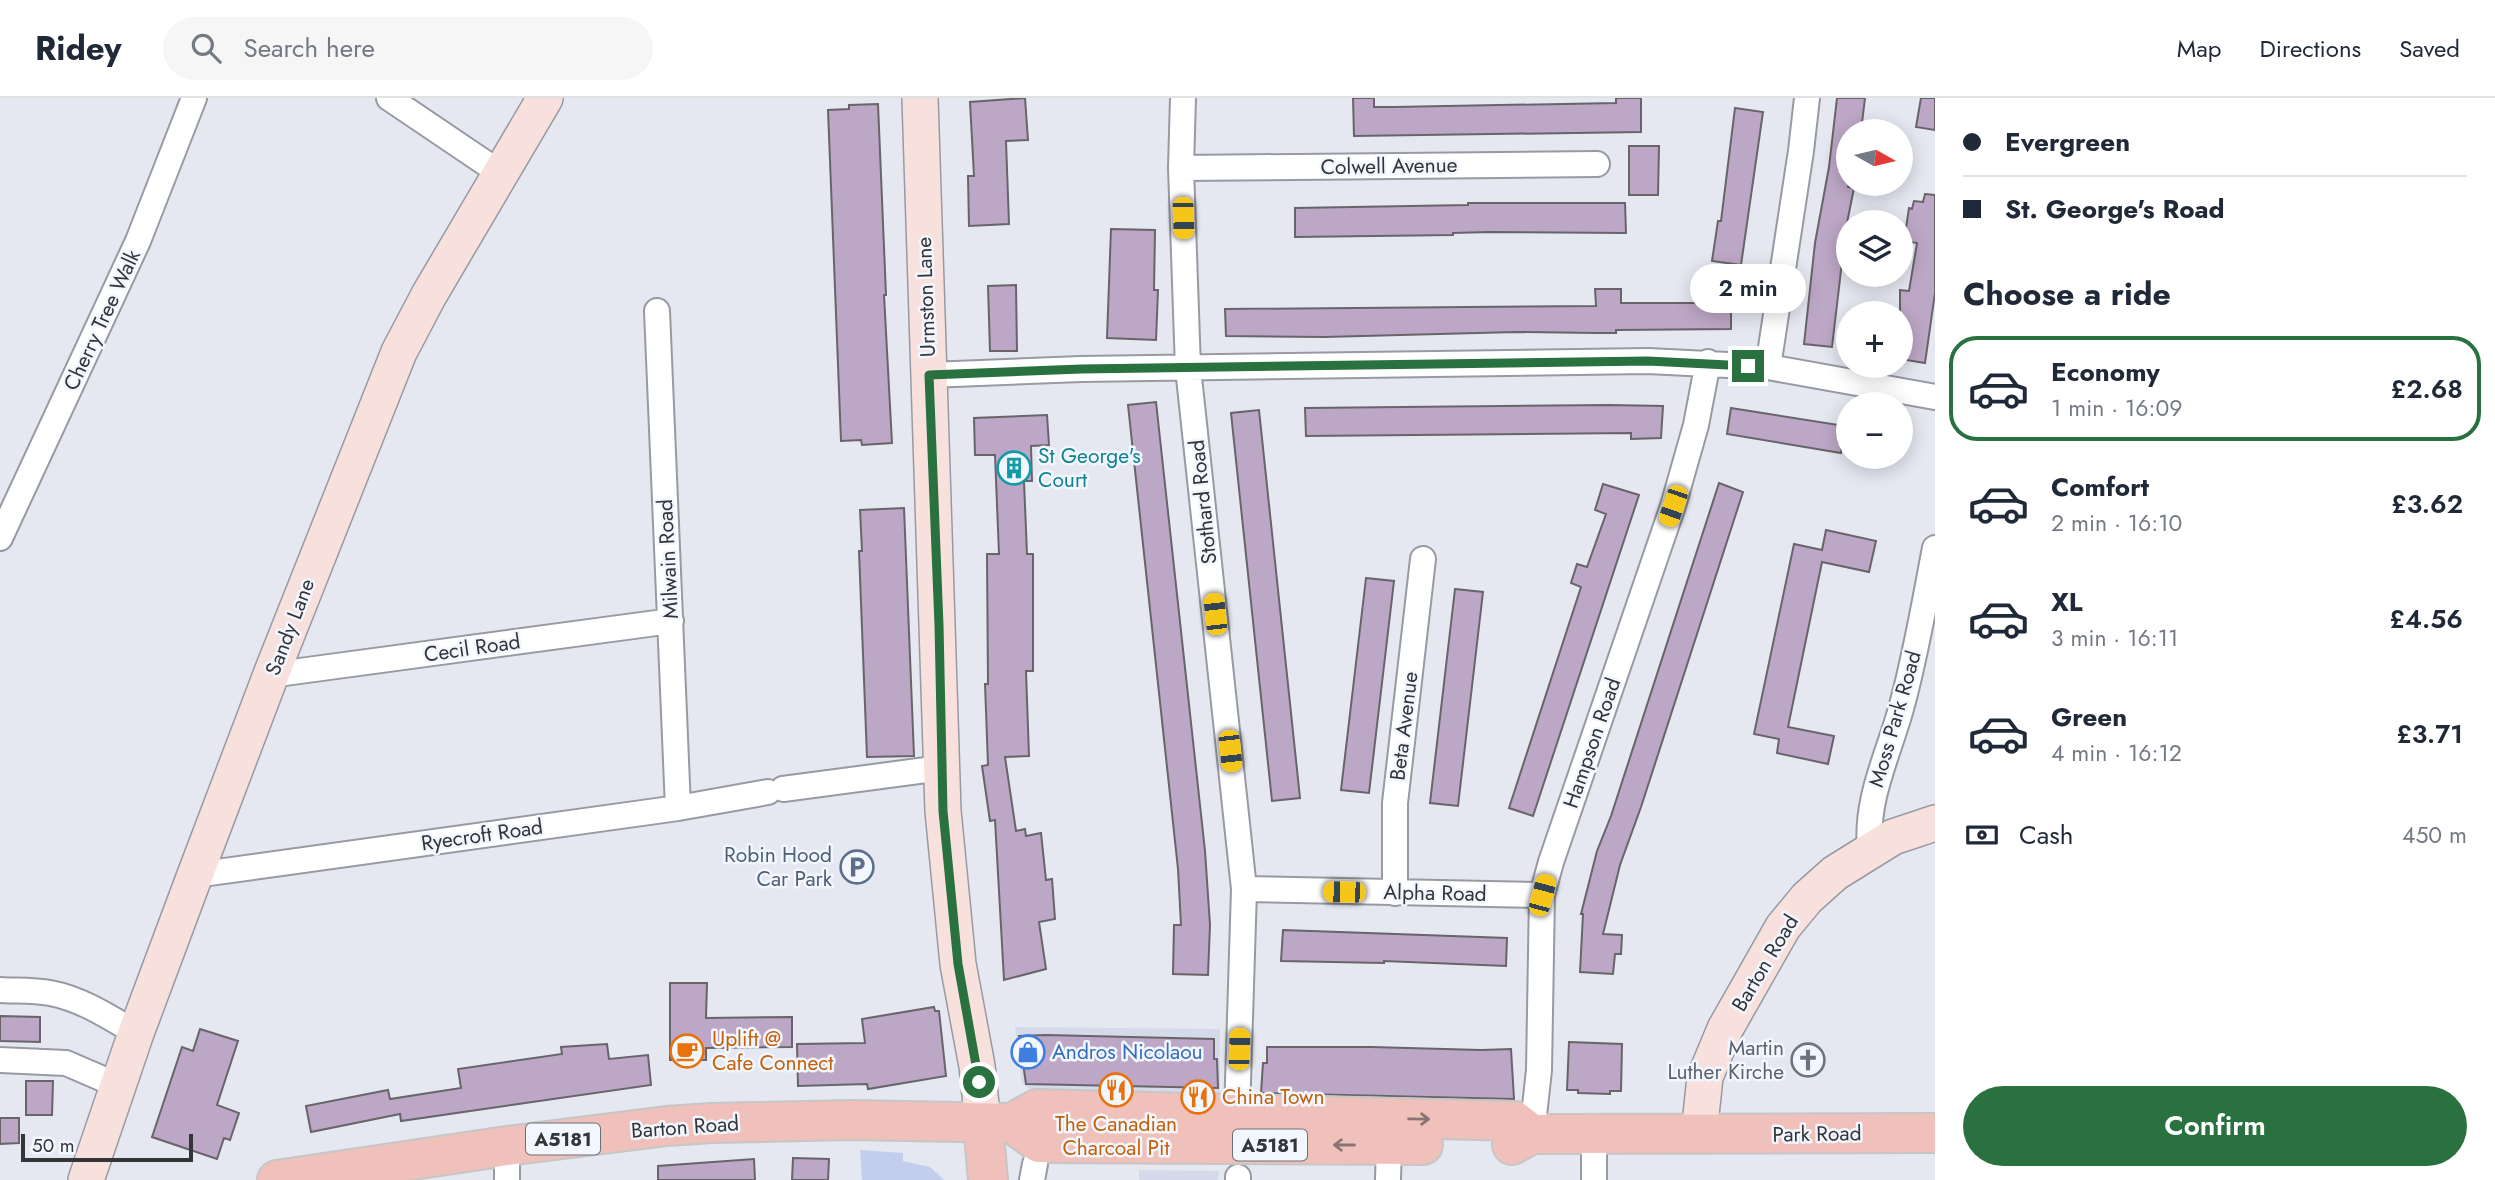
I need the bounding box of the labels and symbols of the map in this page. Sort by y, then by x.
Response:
north arrow [1836,119,1913,196]
street label: Colwell Avenue [1320,150,1458,182]
car [1172,197,1195,239]
street label: Urmston Lane [909,236,943,358]
street label: Cherry Tree Walk [56,244,148,395]
callout: 2 min [1690,264,1806,314]
route end [1732,350,1764,382]
street label: Stothard Road [1182,438,1224,566]
place label: St George's Court [1038,441,1141,495]
building icon: St George's Court [995,449,1033,487]
car [1657,483,1690,529]
street label: Milwain Road [650,498,686,620]
street label: Sandy Lane [258,574,322,680]
car [1203,592,1228,636]
street label: Cecil Road [422,626,522,670]
street label: Moss Park Road [1861,647,1929,791]
street label: Beta Avenue [1382,670,1426,782]
street label: Hampson Road [1556,674,1628,812]
car [1218,729,1243,773]
street label: Ryecroft Road [419,812,545,858]
place label: Robin Hood Car Park [724,840,833,894]
parking icon: Robin Hood Car Park [838,848,876,886]
car [1527,872,1558,918]
street label: Alpha Road [1383,877,1487,909]
car [1323,881,1366,903]
street label: Barton Road [1724,909,1806,1017]
place label: Uplift @ Cafe Connect [712,1024,833,1078]
car [1228,1028,1251,1070]
cafe icon: Uplift @ Cafe Connect [668,1032,706,1070]
shop icon: Andros Nicolaou [1009,1033,1047,1071]
place label: Martin Luther Kirche [1667,1033,1784,1087]
place label: Andros Nicolaou [1052,1037,1203,1067]
church icon: Martin Luther Kirche [1789,1041,1827,1079]
route start [963,1066,995,1098]
restaurant icon: The Canadian Charcoal Pit [1097,1071,1135,1109]
restaurant icon: China Town [1179,1078,1217,1116]
place label: China Town [1222,1082,1324,1112]
street label: Barton Road [630,1108,740,1146]
place label: The Canadian Charcoal Pit [1055,1109,1177,1163]
one-way arrow [1407,1112,1430,1126]
street label: Park Road [1772,1118,1862,1150]
road number: A5181 [526,1124,600,1154]
road number: A5181 [1233,1130,1307,1161]
scale bar [21,1131,192,1163]
one-way arrow [1333,1138,1356,1152]

